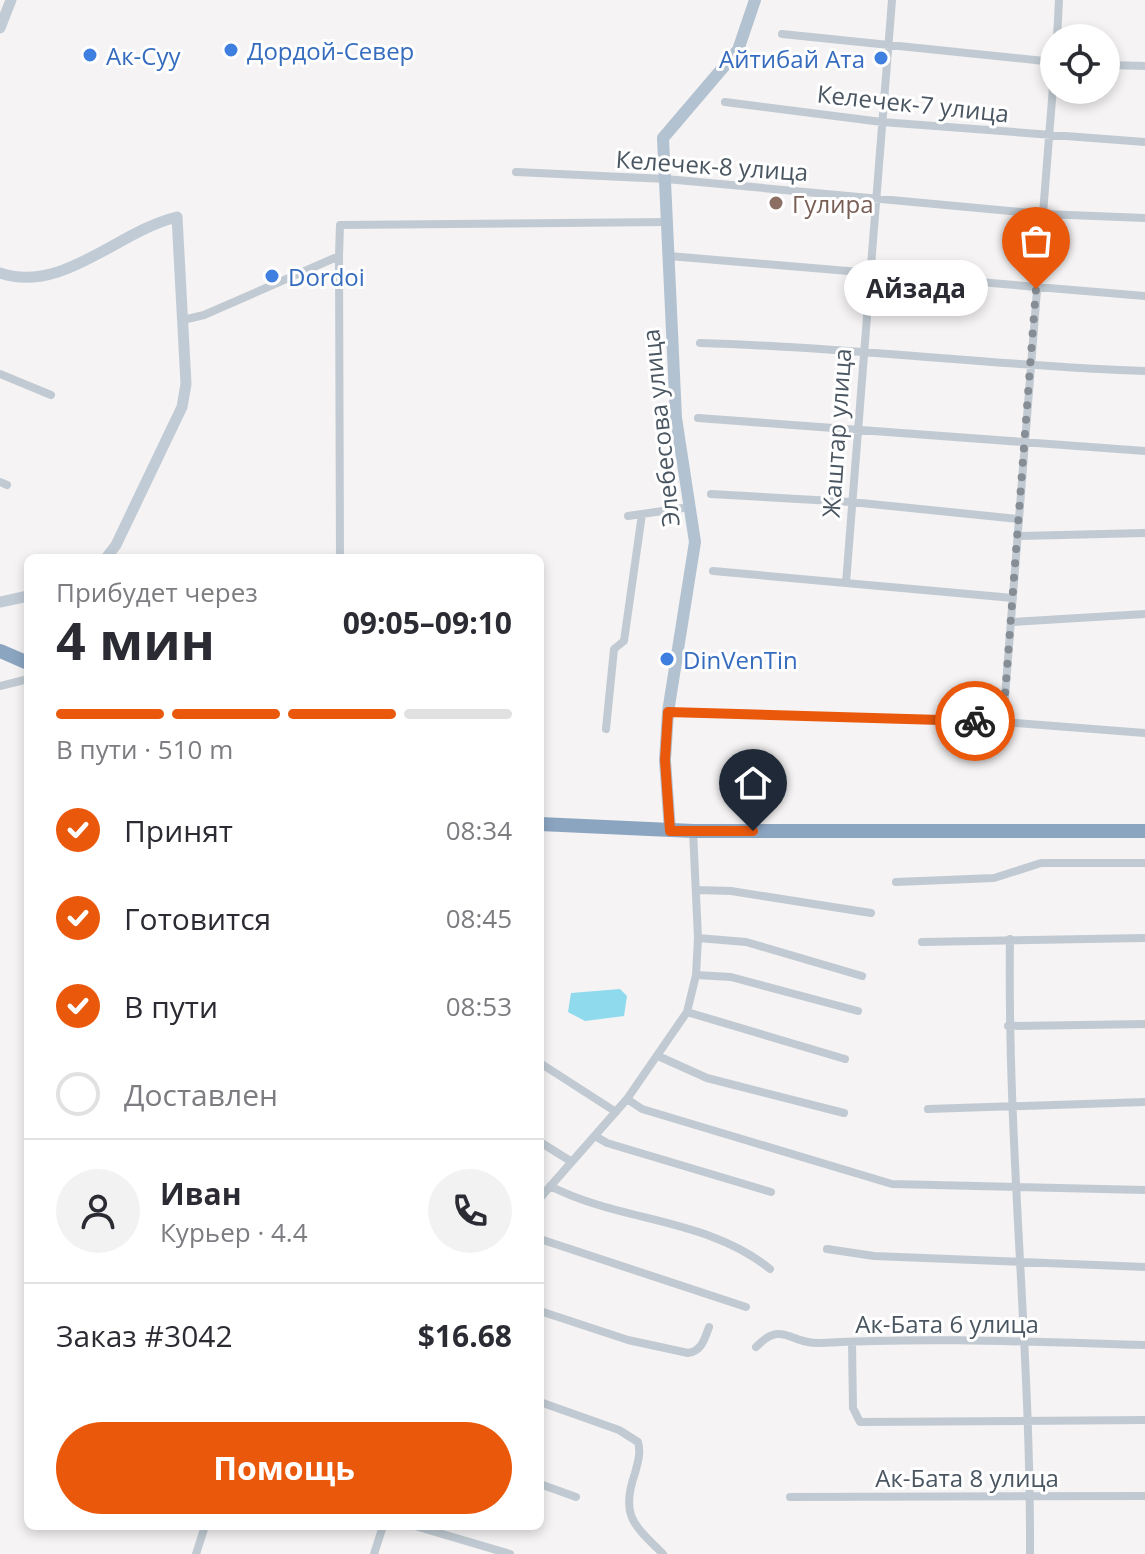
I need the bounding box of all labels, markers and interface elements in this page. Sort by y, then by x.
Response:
map controls [1040,24,1120,104]
button: locate [1040,24,1120,104]
place label: Дордой-Север [247,34,414,67]
place label: Ак-Суу [106,39,181,72]
marker: Дордой-Север [222,41,240,59]
place label: Айтибай Ата [719,42,865,75]
marker: Ак-Суу [81,46,99,64]
marker: Айтибай Ата [872,49,890,67]
street label: Келечек-7 улица [815,77,1011,129]
street label: Келечек-8 улица [615,142,809,188]
place label: Гулира [792,187,874,220]
marker: Гулира [767,194,785,212]
pin [1002,207,1070,289]
icon: bag [1014,219,1058,263]
place label: Dordoi [288,260,365,293]
callout: Айзада [844,261,988,317]
marker: Dordoi [263,267,281,285]
text: Айзада [866,270,966,306]
street label: Элебесова улица [633,327,687,529]
street label: Жаштар улица [814,347,858,519]
text: Прибудет через [56,574,258,610]
text: 09:05–09:10 [343,602,512,643]
text: 4 мин [56,604,215,675]
place label: DinVenTin [683,643,798,676]
marker: DinVenTin [658,650,676,668]
courier [935,681,1015,761]
icon: bike [953,699,997,743]
text: В пути · 510 m [56,731,233,767]
pin [719,749,787,831]
icon: home [731,761,775,805]
icon: check [56,808,100,852]
text: Принят [124,810,233,851]
text: 08:34 [446,812,512,848]
icon: check [56,896,100,940]
text: Готовится [124,898,271,939]
text: 08:45 [446,900,512,936]
icon: check [56,984,100,1028]
text: В пути [124,986,218,1027]
text: 08:53 [446,988,512,1024]
text: Доставлен [124,1074,278,1115]
button: person [56,1169,140,1253]
button: phone [428,1169,512,1253]
text: Иван [160,1173,242,1214]
text: Курьер · 4.4 [160,1214,308,1250]
street label: Ак-Бата 6 улица [855,1307,1039,1340]
text: Заказ #3042 [56,1315,233,1356]
text: $16.68 [418,1315,512,1356]
button: Помощь [56,1422,512,1514]
street label: Ак-Бата 8 улица [875,1461,1059,1494]

